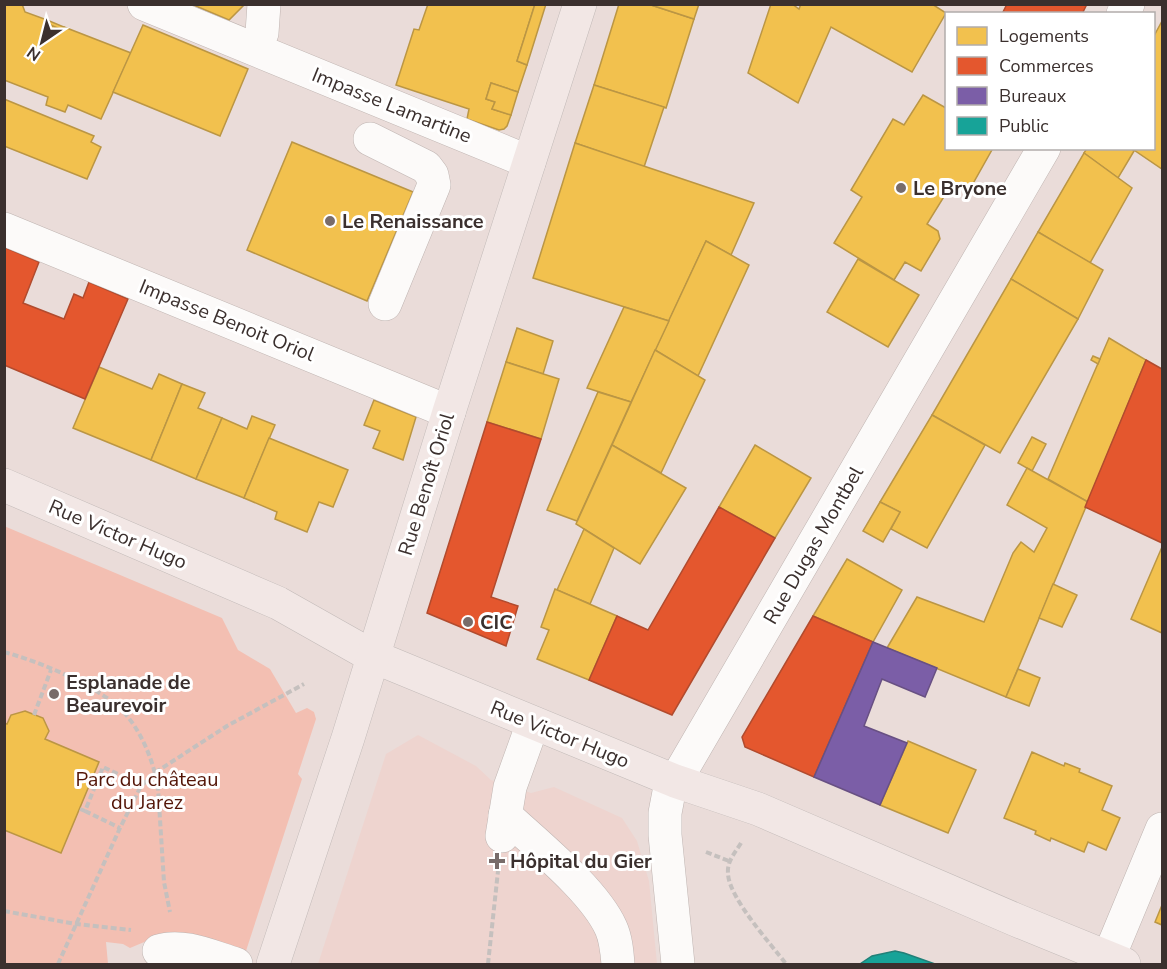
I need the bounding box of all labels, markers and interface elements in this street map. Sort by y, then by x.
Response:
north arrow [12,12,72,72]
legend [945,12,1155,150]
text: Logements [999,24,1089,48]
text: N [23,41,45,66]
text: Commerces [999,54,1094,78]
street label: Impasse Lamartine [308,61,476,150]
text: Bureaux [999,84,1067,108]
text: Public [999,114,1049,138]
place label: Le Bryone [913,175,1007,202]
marker: Le Bryone [894,181,908,195]
place label: Le Renaissance [342,208,484,235]
marker: Le Renaissance [323,214,337,228]
street label: Impasse Benoit Oriol [135,273,319,368]
street label: Rue Benoît Oriol [392,409,461,559]
street label: Rue Dugas Montbel [757,461,870,629]
street label: Rue Victor Hugo [45,493,191,576]
place label: CIC [480,609,513,636]
marker: CIC [461,615,475,629]
place label: Esplanade de Beaurevoir [66,669,191,719]
marker: Esplanade de Beaurevoir [47,687,61,701]
street label: Rue Victor Hugo [486,694,633,775]
park label: Parc du château du Jarez [76,766,218,816]
place label: Hôpital du Gier [510,848,652,875]
marker: Hôpital du Gier [488,852,506,870]

